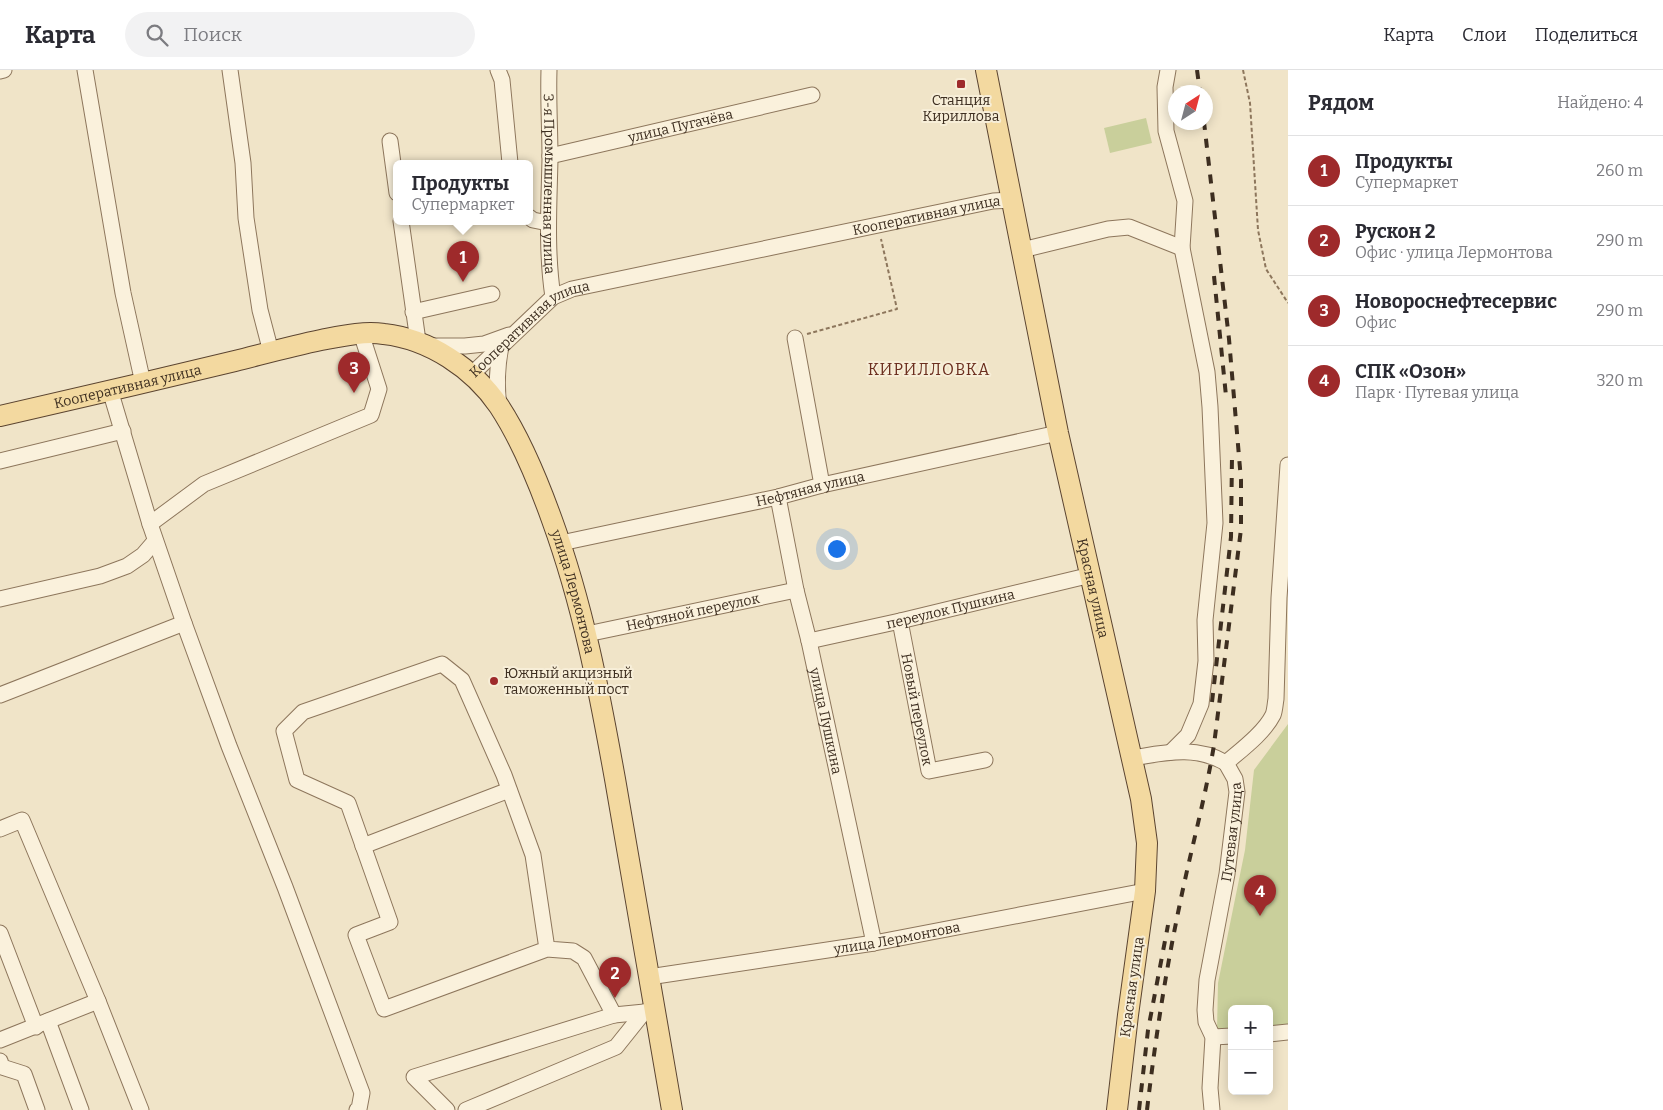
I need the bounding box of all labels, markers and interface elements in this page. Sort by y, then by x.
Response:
search box [125,12,475,57]
text: Карта [25,21,95,49]
icon: search [143,21,171,49]
text: Поиск [183,23,242,46]
text: Карта [1383,24,1434,46]
text: Слои [1462,24,1507,46]
text: Поделиться [1535,24,1638,46]
marker: Станция Кириллова [955,78,967,90]
north arrow [1168,85,1213,130]
text: Рядом [1308,90,1374,116]
place label: Станция Кириллова [923,92,1000,125]
text: Найдено: 4 [1557,93,1643,112]
street label: 3-я Промышленная улица [540,94,559,275]
street label: улица Пугачёва [626,105,735,146]
text: Продукты [1355,150,1453,173]
popup [393,160,533,225]
text: 1 [1321,161,1327,180]
text: 260 m [1596,161,1643,180]
text: Продукты [411,172,509,195]
text: Супермаркет [1355,173,1458,192]
street label: Кооперативная улица [851,192,1001,239]
text: Супермаркет [411,195,515,214]
text: Рускон 2 [1355,220,1435,243]
text: 2 [1319,231,1329,250]
text: 290 m [1596,231,1643,250]
pin: 1 [447,241,479,282]
text: Офис · улица Лермонтова [1355,243,1553,262]
street label: Кооперативная улица [466,277,591,381]
text: Новороснефтесервис [1355,290,1557,313]
text: 3 [1319,301,1329,320]
text: 290 m [1596,301,1643,320]
text: Офис [1355,313,1397,332]
pin: 3 [338,352,370,393]
district label: КИРИЛЛОВКА [868,360,990,379]
text: СПК «Озон» [1355,360,1466,383]
street label: Кооперативная улица [52,361,203,412]
text: 4 [1319,371,1329,390]
text: 320 m [1596,371,1643,390]
text: Парк · Путевая улица [1355,383,1519,402]
street label: Нефтяная улица [754,467,866,510]
street label: улица Лермонтова [547,527,599,656]
your location [824,536,850,562]
street label: Красная улица [1074,537,1113,640]
street label: переулок Пушкина [885,585,1017,632]
street label: Нефтяной переулок [624,589,762,634]
street label: Новый переулок [898,652,936,768]
place label: Южный акцизный таможенный пост [504,665,633,698]
street label: улица Пушкина [806,665,846,776]
marker: Южный акцизный таможенный пост [488,675,500,687]
street label: Путевая улица [1217,781,1246,883]
pin: 4 [1244,875,1276,916]
street label: улица Лермонтова [832,918,962,958]
street label: Красная улица [1117,935,1148,1038]
pin: 2 [599,957,631,998]
map controls [1228,1005,1273,1095]
button: + [1228,1005,1273,1050]
button: − [1228,1050,1273,1095]

